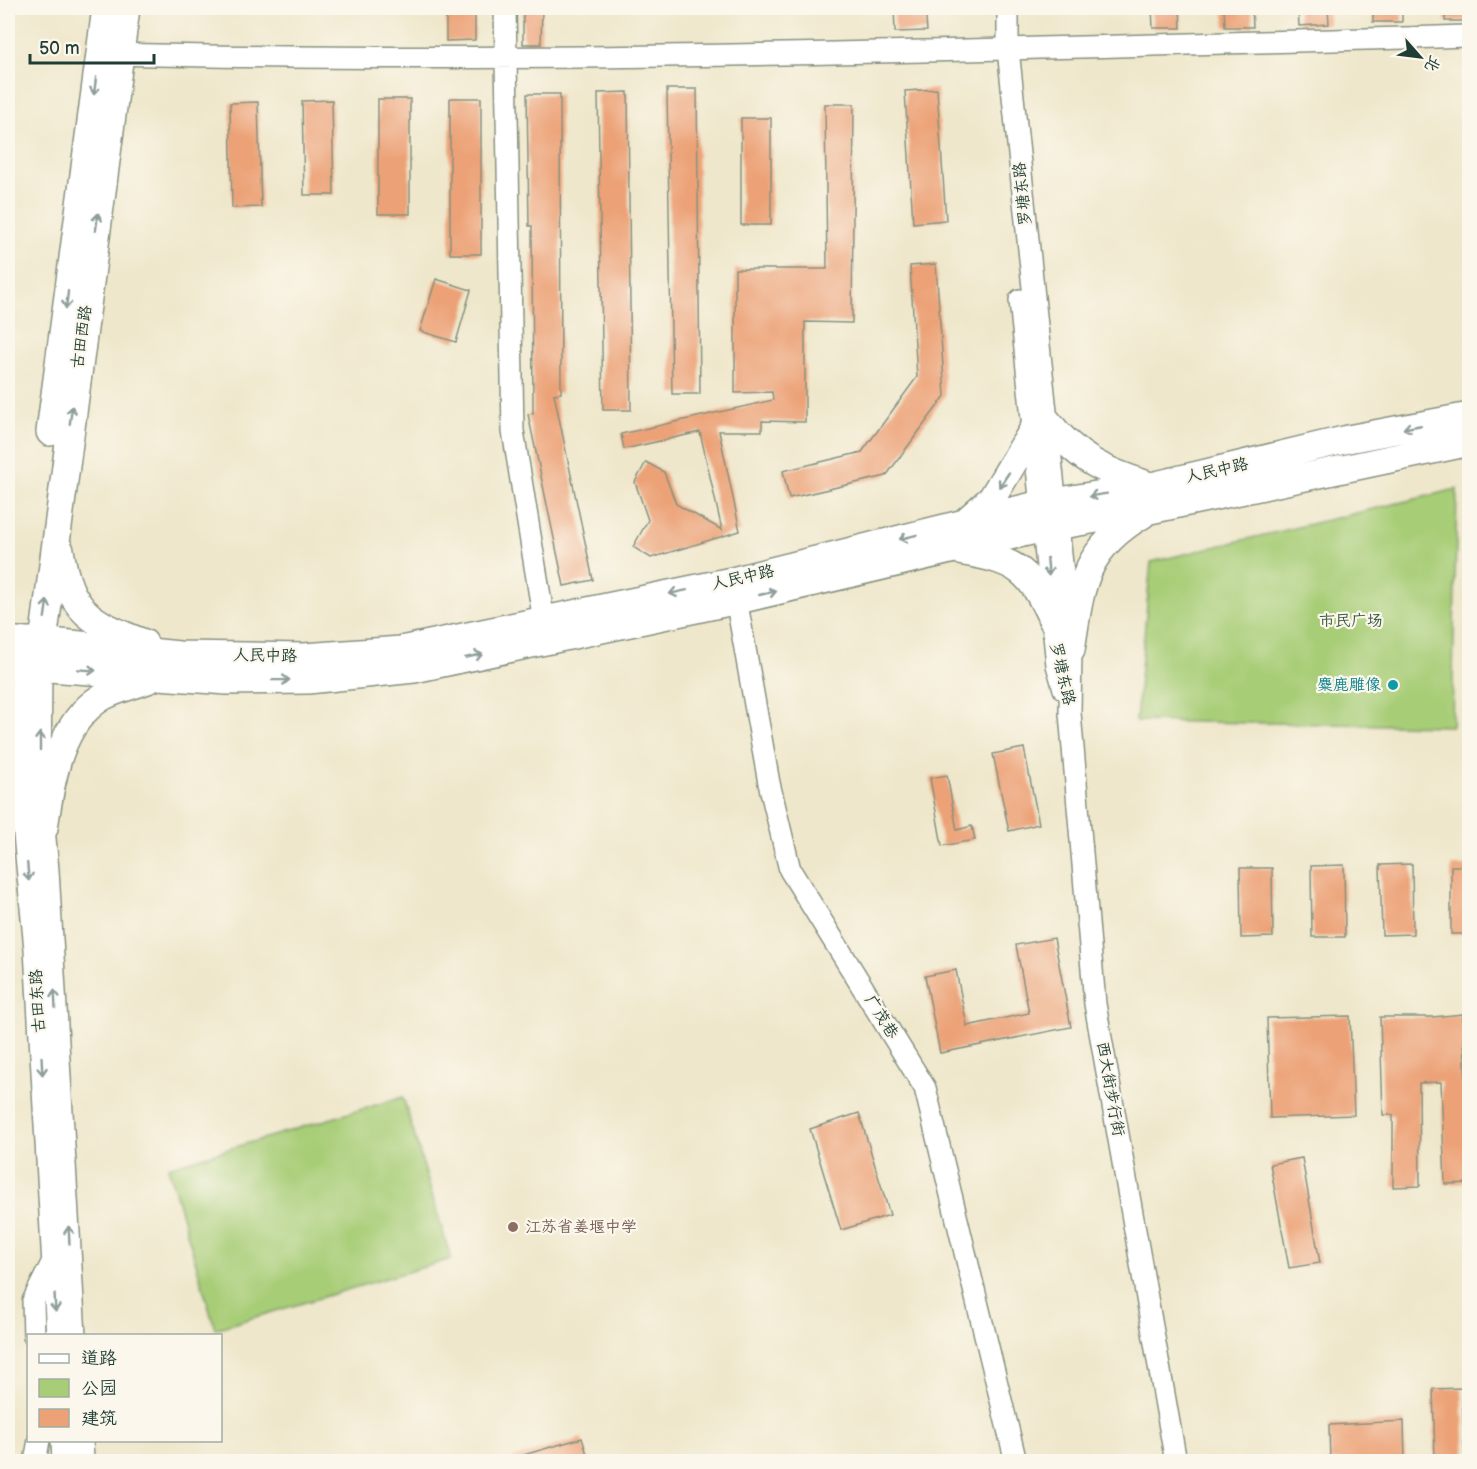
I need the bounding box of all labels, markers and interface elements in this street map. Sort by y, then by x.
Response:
scale bar [30,27,154,65]
north arrow [1390,27,1450,87]
text: 50 m [39,38,80,59]
text: 北 [1420,52,1444,75]
one-way arrow [89,76,100,96]
street label: 罗塘东路 [1010,161,1036,227]
one-way arrow [92,213,103,233]
one-way arrow [62,290,73,310]
street label: 古田西路 [68,304,96,370]
one-way arrow [66,406,77,426]
one-way arrow [1403,422,1422,433]
street label: 人民中路 [1184,455,1250,487]
one-way arrow [998,471,1010,488]
one-way arrow [1089,490,1109,501]
one-way arrow [899,532,918,544]
one-way arrow [1043,557,1054,577]
street label: 人民中路 [710,562,776,594]
one-way arrow [758,586,777,598]
one-way arrow [668,587,687,599]
one-way arrow [40,599,51,619]
park label: 市民广场 [1319,612,1383,631]
street label: 罗塘东路 [1046,641,1078,707]
street label: 人民中路 [233,646,297,666]
one-way arrow [464,650,484,661]
one-way arrow [76,665,96,676]
one-way arrow [271,674,291,686]
place label: 麋鹿雕像 [1317,676,1381,695]
marker: 麋鹿雕像 [1386,678,1400,692]
one-way arrow [34,732,46,752]
one-way arrow [23,861,34,881]
street label: 古田东路 [27,969,49,1033]
one-way arrow [50,989,61,1009]
street label: 广茂巷 [860,992,902,1042]
street label: 西大街步行街 [1092,1040,1128,1138]
one-way arrow [37,1056,48,1076]
place label: 江苏省姜堰中学 [525,1218,637,1237]
marker: 江苏省姜堰中学 [506,1220,520,1234]
one-way arrow [64,1226,75,1246]
one-way arrow [50,1292,61,1312]
legend [27,1334,222,1442]
text: 道路 [81,1348,117,1369]
text: 公园 [81,1378,117,1399]
text: 建筑 [81,1408,117,1429]

